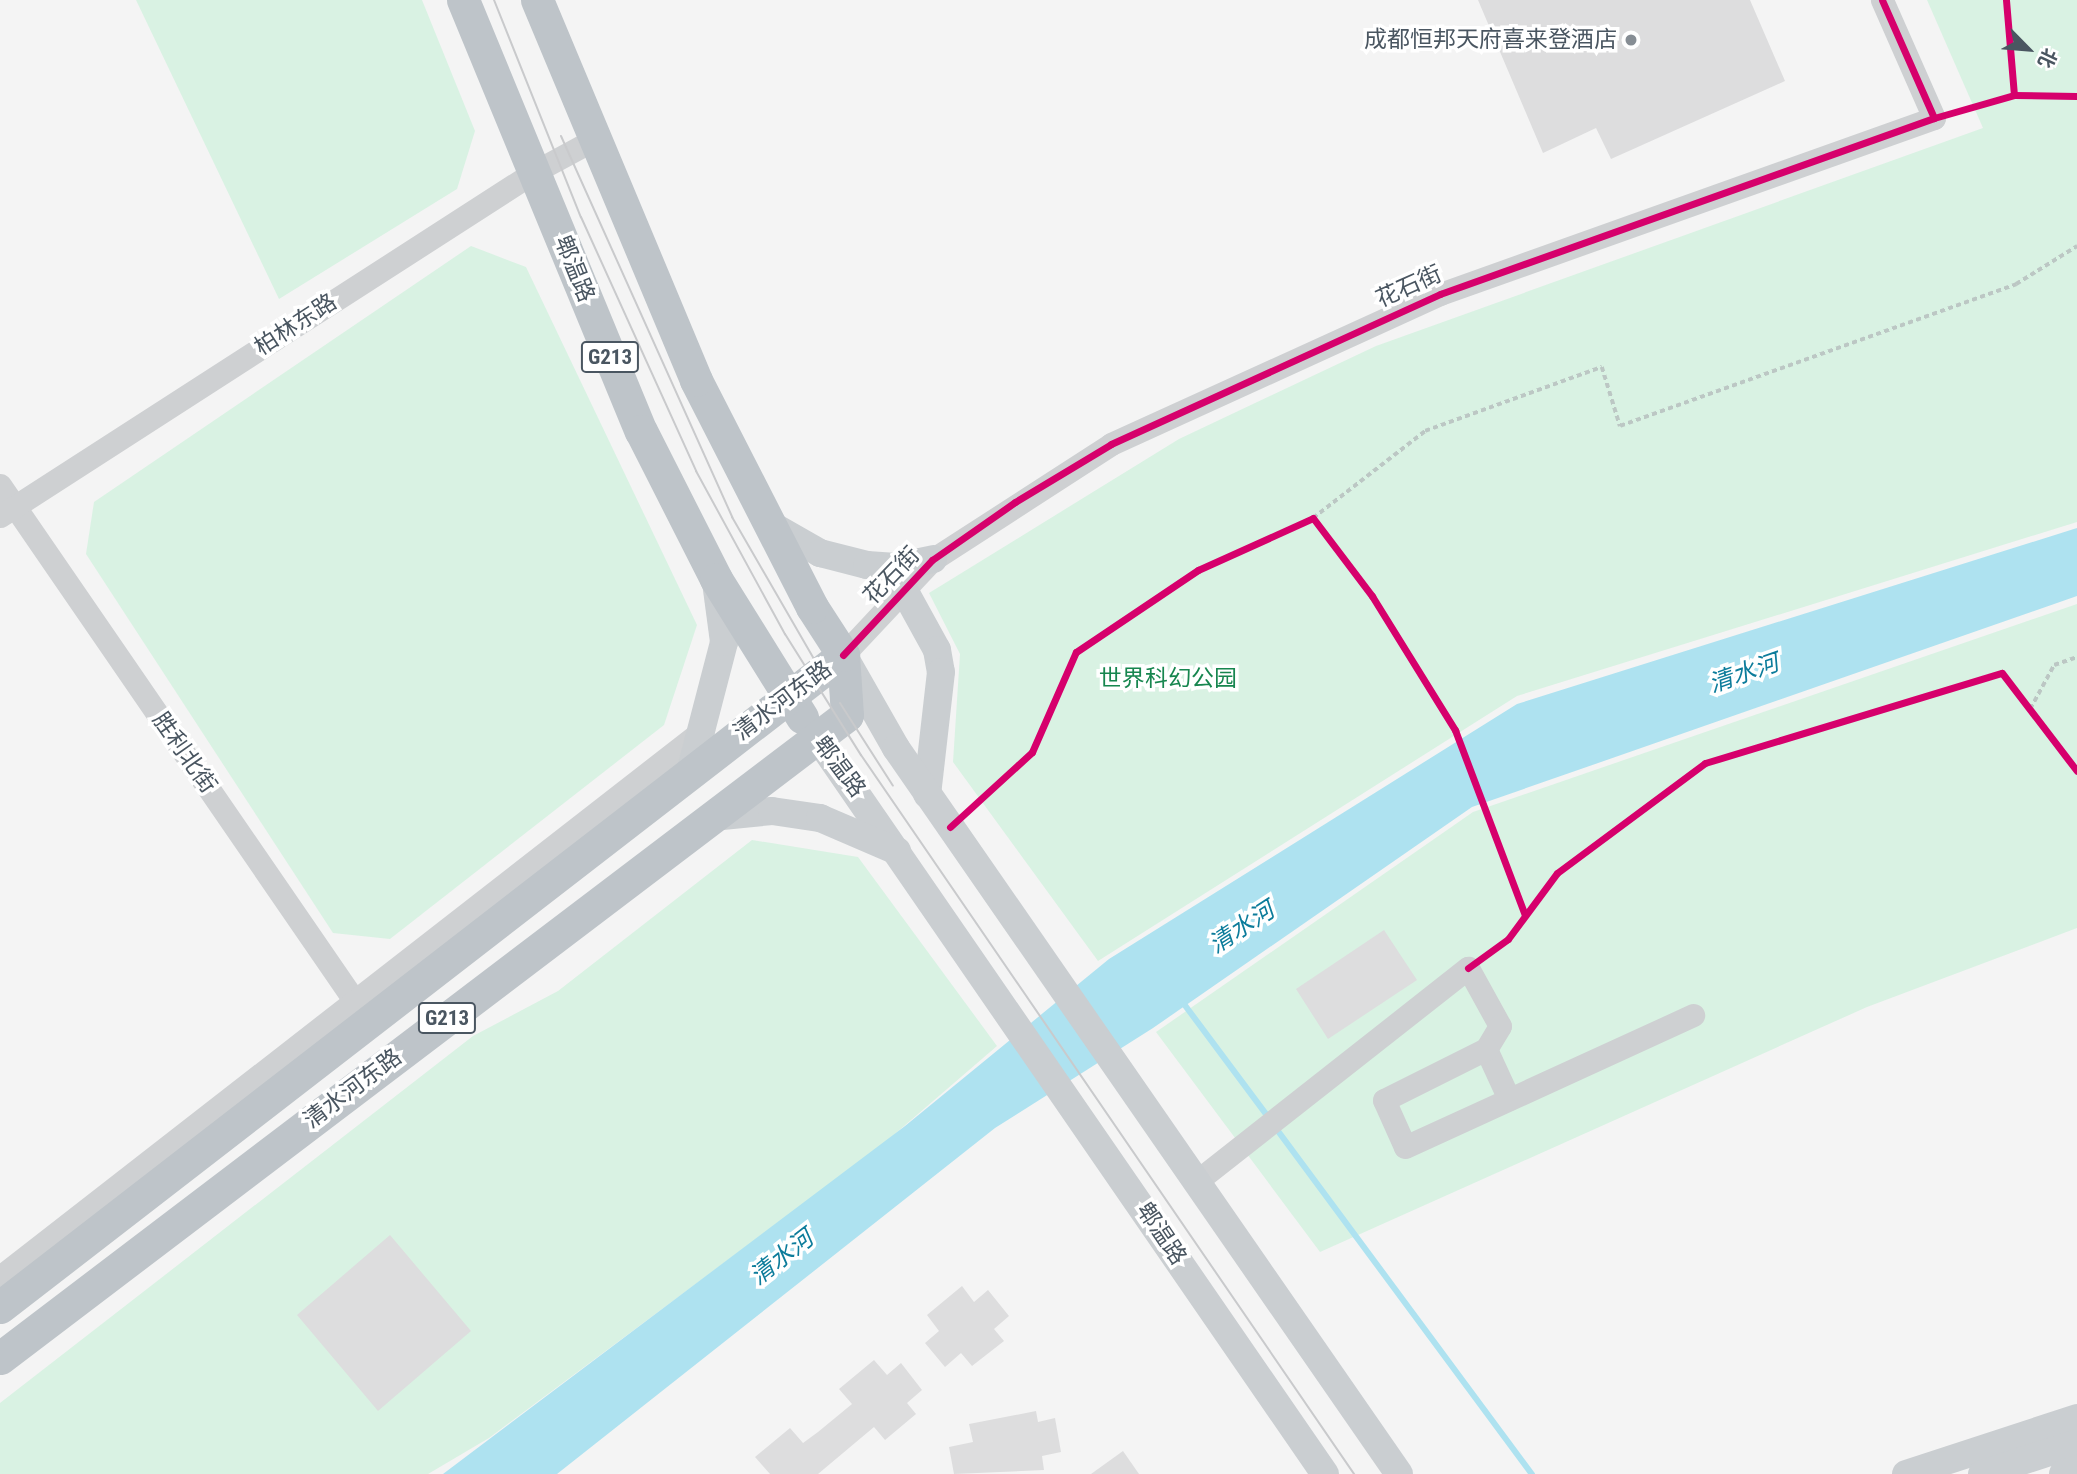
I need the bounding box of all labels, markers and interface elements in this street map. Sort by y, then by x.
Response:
north arrow [1993,14,2063,84]
place label: 成都恒邦天府喜来登酒店 [1364,26,1617,54]
marker: 成都恒邦天府喜来登酒店 [1623,32,1639,48]
text: 北 [2033,45,2062,72]
street label: 郫温路 [548,232,600,306]
street label: 花石街 [1372,260,1446,314]
street label: 柏林东路 [250,288,342,362]
road number: G213 [580,340,640,374]
street label: 花石街 [858,542,926,610]
water label: 清水河 [1705,649,1783,699]
street label: 清水河东路 [729,655,837,747]
park label: 世界科幻公园 [1099,665,1237,693]
street label: 胜利北街 [146,707,222,799]
street label: 郫温路 [807,731,871,803]
water label: 清水河 [1204,896,1280,960]
road number: G213 [417,1000,477,1036]
street label: 清水河东路 [299,1043,407,1135]
street label: 郫温路 [1130,1198,1192,1270]
water label: 清水河 [745,1224,819,1292]

